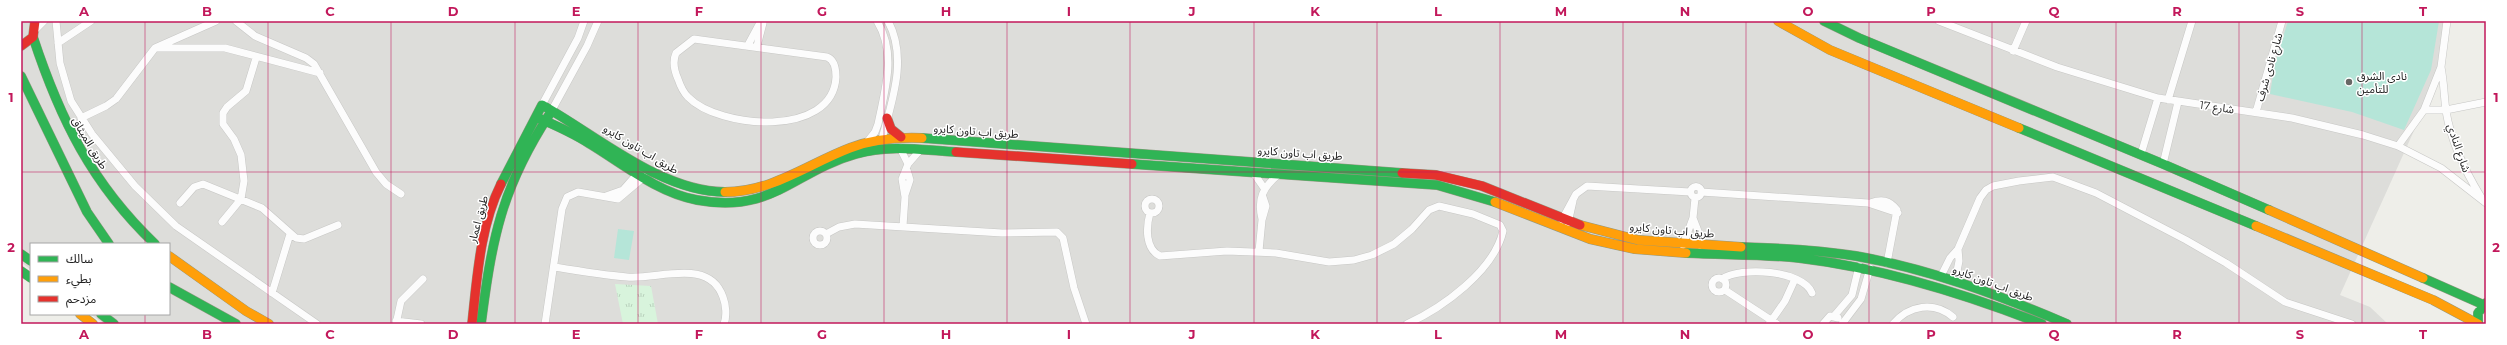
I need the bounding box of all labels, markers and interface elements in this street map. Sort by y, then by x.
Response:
text: A [78,3,90,19]
text: B [202,3,212,19]
text: C [325,3,335,19]
text: D [448,3,459,19]
text: E [572,3,581,19]
text: F [695,3,703,19]
text: G [817,3,827,19]
text: H [941,3,951,19]
text: I [1067,3,1071,19]
text: J [1187,3,1196,19]
text: K [1310,3,1320,19]
text: L [1434,3,1442,19]
text: M [1555,3,1567,19]
text: N [1680,3,1690,19]
text: O [1803,3,1814,19]
text: P [1926,3,1936,19]
text: Q [2049,3,2060,19]
text: R [2172,3,2182,19]
text: S [2296,3,2304,19]
text: T [2419,3,2427,19]
street label: شارع نادى شرف [2253,31,2286,103]
place label: نادى الشرق للتأمين [2357,69,2407,96]
marker: نادى الشرق للتأمين [2344,77,2354,87]
text: 1 [8,89,14,105]
text: 1 [2493,89,2499,105]
street label: شارع 17 [2199,98,2236,117]
street label: طريق الميثاق [69,114,111,172]
street label: طريق اب تاون كايرو [601,121,681,177]
street label: طريق اب تاون كايرو [933,121,1019,141]
street label: شارع النادي [2442,122,2474,175]
street label: طريق اب تاون كايرو [1257,143,1343,163]
street label: طريق اعمار [465,194,491,245]
street label: طريق اب تاون كايرو [1629,219,1715,241]
text: 2 [7,239,15,255]
text: 2 [2492,239,2500,255]
legend [30,243,170,315]
text: سالك [66,251,93,266]
street label: طريق اب تاون كايرو [1951,262,2035,304]
text: بطيء [66,271,92,289]
text: مزدحم [66,291,96,308]
text: A [78,326,90,342]
text: B [202,326,212,342]
text: C [325,326,335,342]
text: D [448,326,459,342]
text: E [572,326,581,342]
text: F [695,326,703,342]
text: G [817,326,827,342]
text: H [941,326,951,342]
text: I [1067,326,1071,342]
text: J [1187,326,1196,342]
text: K [1310,326,1320,342]
text: L [1434,326,1442,342]
text: M [1555,326,1567,342]
text: N [1680,326,1690,342]
text: O [1803,326,1814,342]
text: P [1926,326,1936,342]
text: Q [2049,326,2060,342]
text: R [2172,326,2182,342]
text: S [2296,326,2304,342]
text: T [2419,326,2427,342]

